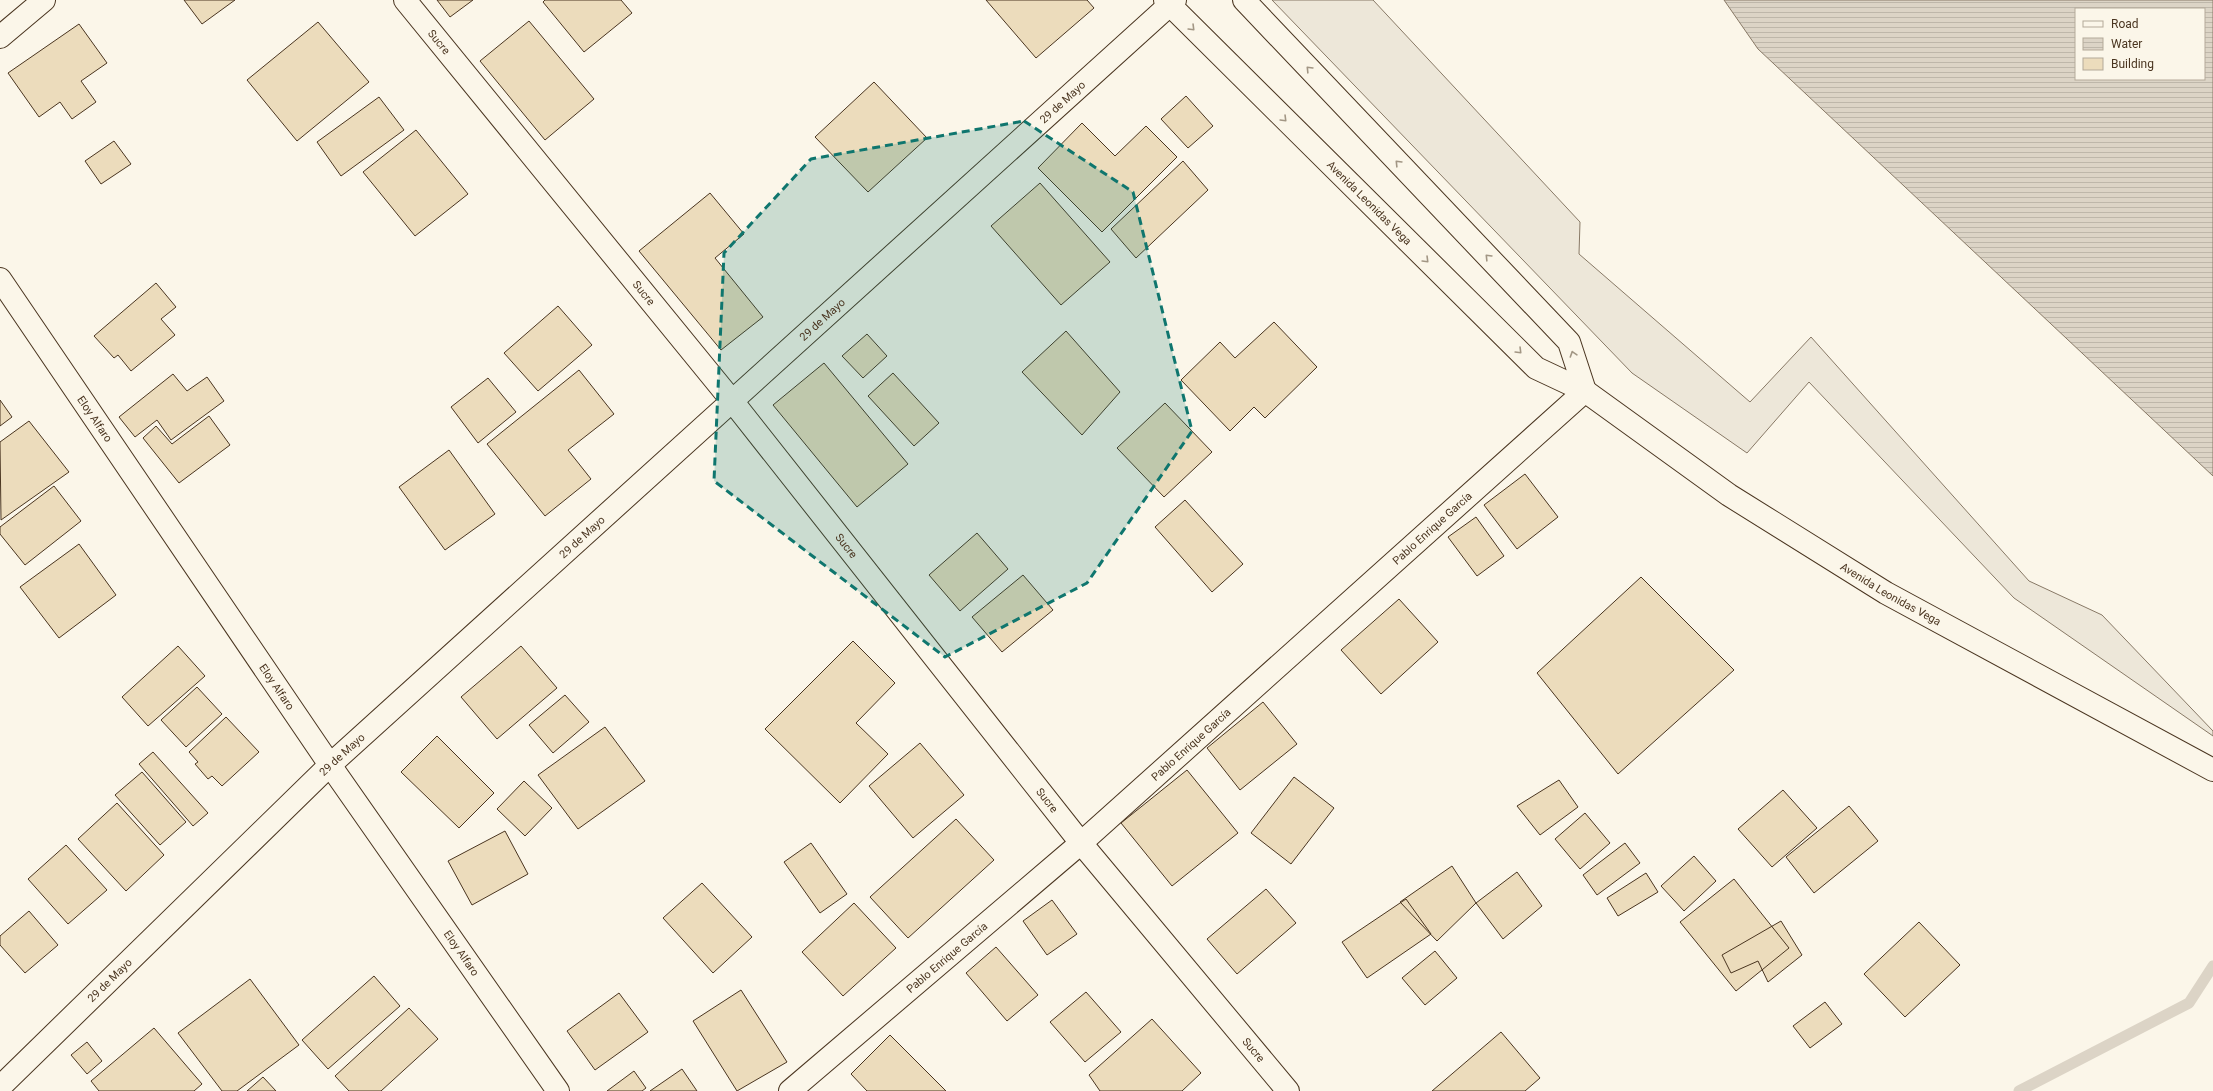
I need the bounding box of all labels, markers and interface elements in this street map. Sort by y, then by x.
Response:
legend [2075,8,2205,80]
text: Road [2111,17,2139,31]
one-way arrow [1187,23,1195,31]
street label: Sucre [425,27,453,57]
text: Water [2111,37,2142,51]
text: Building [2111,57,2154,71]
one-way arrow [1306,66,1314,74]
street label: 29 de Mayo [1037,78,1088,126]
one-way arrow [1279,114,1287,122]
street label: Avenida Leonidas Vega [1324,158,1414,248]
one-way arrow [1396,160,1403,168]
one-way arrow [1485,254,1493,262]
one-way arrow [1421,255,1429,263]
street label: Sucre [630,278,658,308]
street label: 29 de Mayo [797,296,848,344]
one-way arrow [1514,346,1522,354]
one-way arrow [1569,351,1578,358]
street label: Eloy Alfaro [74,394,115,445]
street label: Pablo Enrique García [1390,490,1475,567]
street label: 29 de Mayo [557,513,608,561]
street label: Sucre [832,531,860,561]
street label: Avenida Leonidas Vega [1838,560,1943,628]
street label: Eloy Alfaro [256,662,297,713]
street label: Pablo Enrique García [1149,706,1234,784]
street label: 29 de Mayo [317,731,368,779]
street label: Sucre [1033,785,1061,816]
street label: Pablo Enrique García [904,920,990,996]
street label: Eloy Alfaro [441,928,482,979]
street label: 29 de Mayo [85,956,135,1005]
street label: Sucre [1239,1035,1267,1065]

